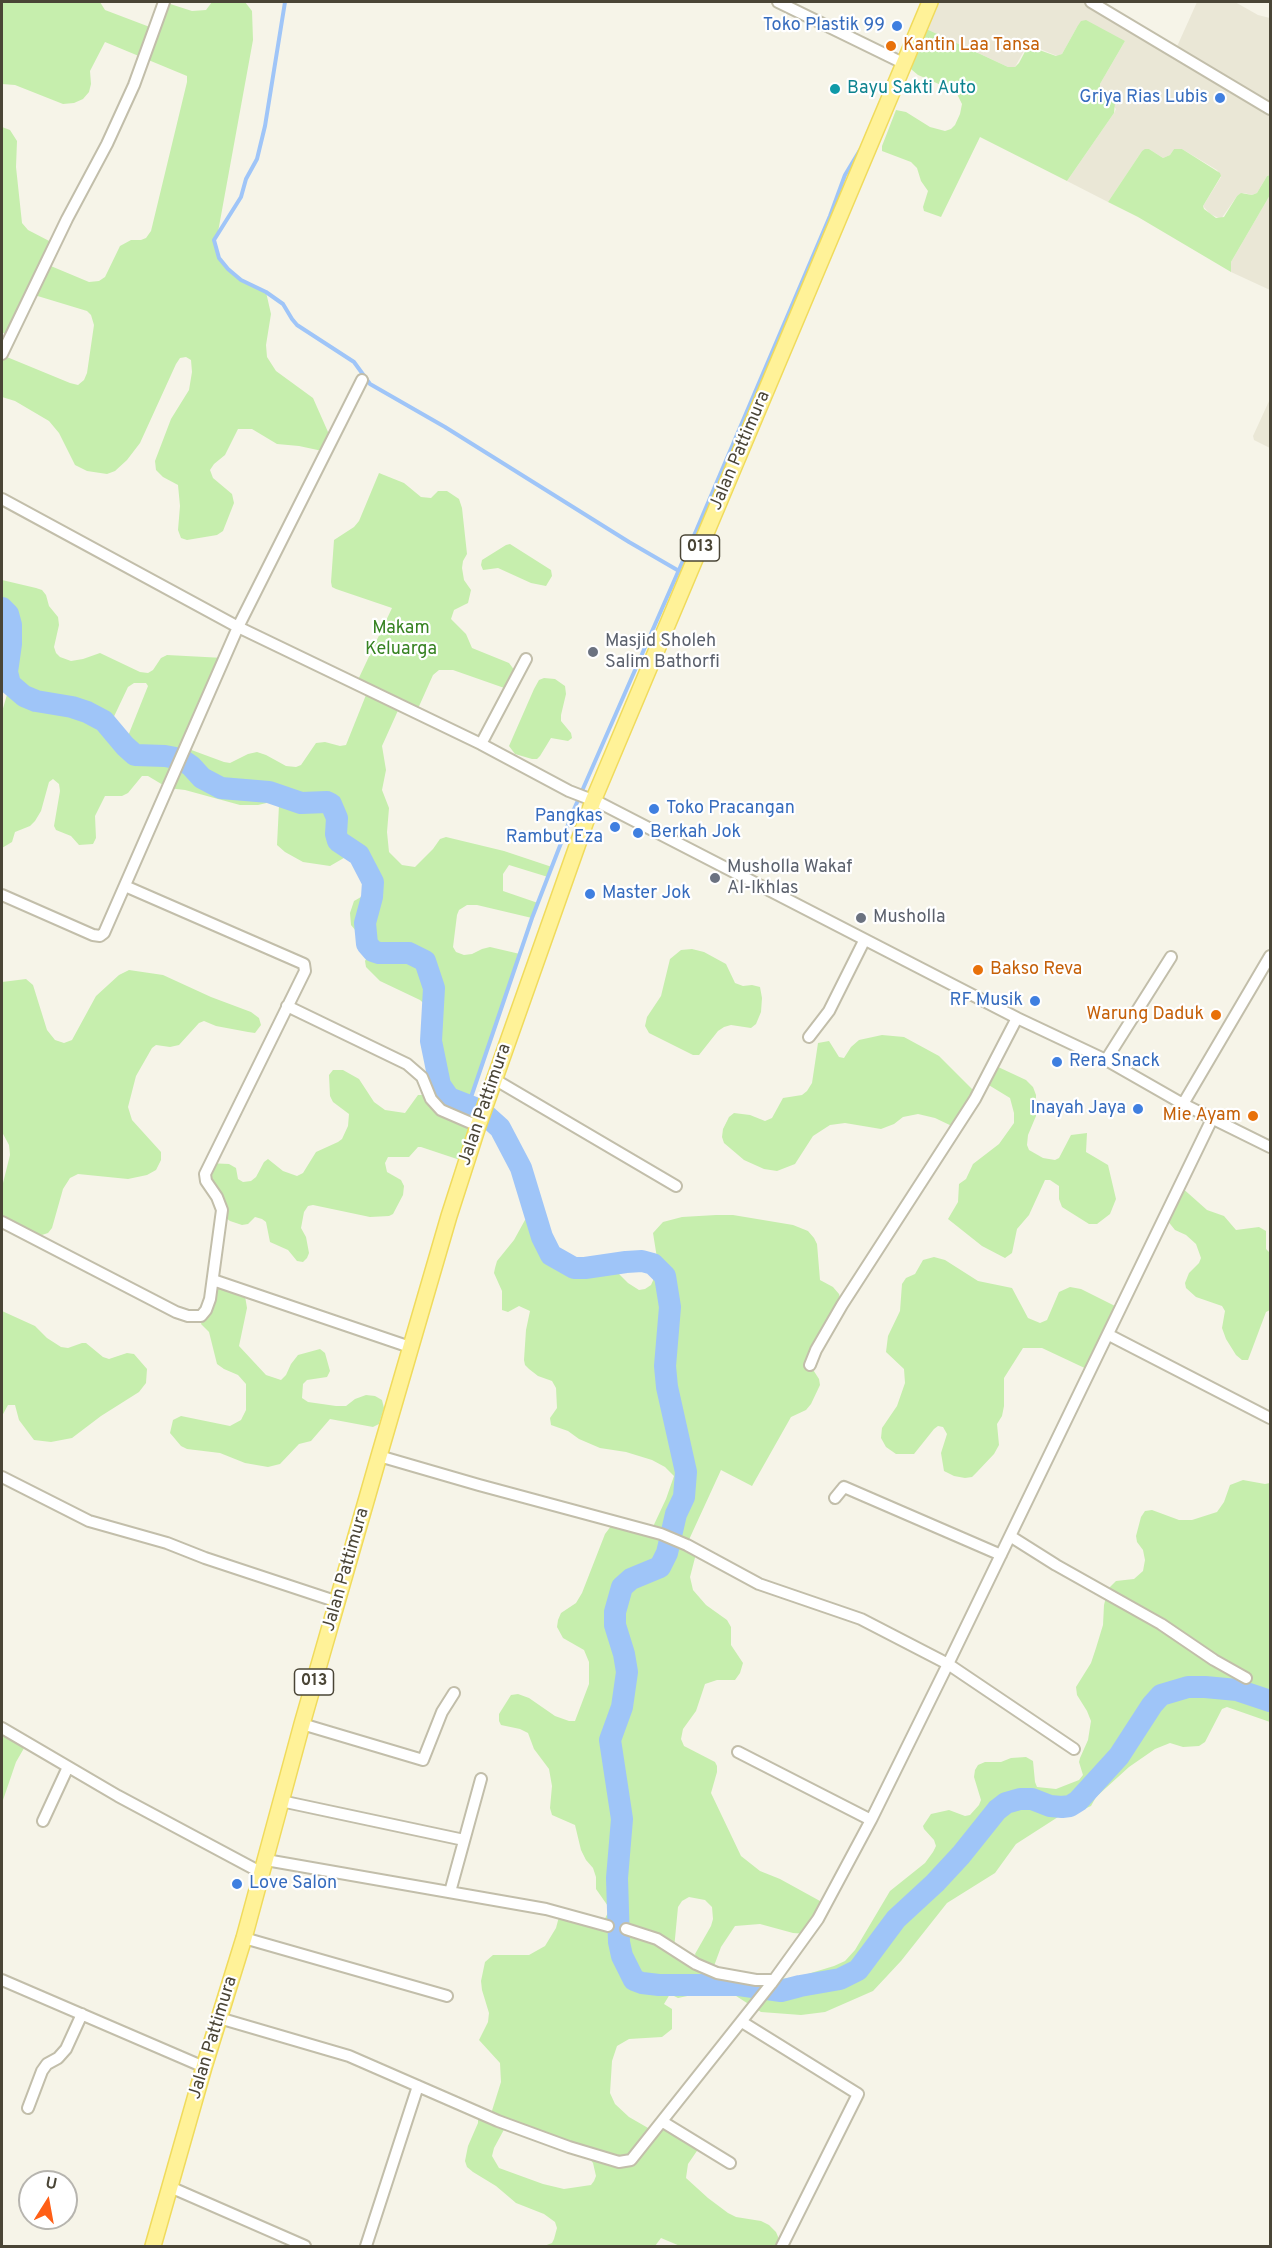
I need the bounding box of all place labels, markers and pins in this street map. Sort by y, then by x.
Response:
place label: Toko Plastik 99 [763,15,885,37]
marker: Toko Plastik 99 [890,19,904,33]
place label: Kantin Laa Tansa [903,35,1040,57]
marker: Kantin Laa Tansa [884,39,898,53]
place label: Bayu Sakti Auto [847,78,976,100]
marker: Bayu Sakti Auto [828,82,842,96]
place label: Griya Rias Lubis [1079,87,1208,109]
marker: Griya Rias Lubis [1213,91,1227,105]
place label: Masjid Sholeh Salim Bathorfi [605,631,720,674]
marker: Masjid Sholeh Salim Bathorfi [586,645,600,659]
place label: Toko Pracangan [666,798,795,820]
marker: Toko Pracangan [647,802,661,816]
place label: Pangkas Rambut Eza [506,806,603,848]
marker: Pangkas Rambut Eza [608,820,622,834]
place label: Berkah Jok [650,822,741,844]
marker: Berkah Jok [631,826,645,840]
place label: Musholla Wakaf Al-Ikhlas [727,857,852,900]
marker: Musholla Wakaf Al-Ikhlas [708,871,722,885]
place label: Master Jok [602,883,691,905]
marker: Master Jok [583,887,597,901]
place label: Musholla [873,907,945,929]
marker: Musholla [854,911,868,925]
place label: Bakso Reva [990,959,1082,981]
marker: Bakso Reva [971,963,985,977]
place label: RF Musik [950,990,1023,1012]
marker: RF Musik [1028,994,1042,1008]
place label: Warung Daduk [1086,1004,1204,1026]
marker: Warung Daduk [1209,1008,1223,1022]
place label: Rera Snack [1069,1051,1160,1073]
marker: Rera Snack [1050,1055,1064,1069]
place label: Inayah Jaya [1030,1098,1126,1120]
marker: Inayah Jaya [1131,1102,1145,1116]
place label: Mie Ayam [1163,1105,1241,1127]
marker: Mie Ayam [1246,1109,1260,1123]
place label: Love Salon [249,1873,337,1895]
marker: Love Salon [230,1877,244,1891]

